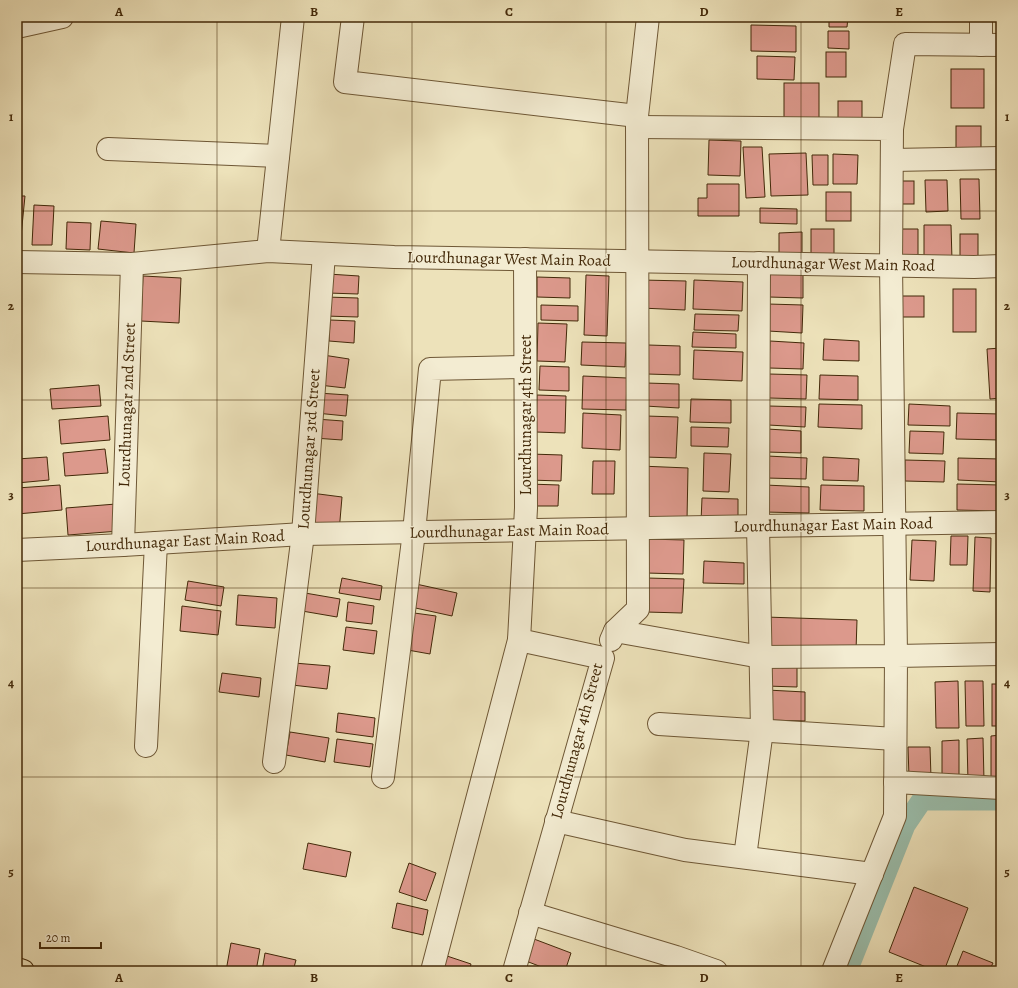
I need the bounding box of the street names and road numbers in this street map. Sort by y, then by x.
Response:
street label: Lourdhunagar West Main Road [407,246,611,272]
street label: Lourdhunagar West Main Road [731,251,935,277]
street label: Lourdhunagar 2nd Street [113,322,141,488]
street label: Lourdhunagar 4th Street [515,335,537,495]
street label: Lourdhunagar 3rd Street [292,368,326,530]
street label: Lourdhunagar East Main Road [733,512,933,538]
street label: Lourdhunagar East Main Road [409,518,609,544]
street label: Lourdhunagar East Main Road [85,525,286,557]
street label: Lourdhunagar 4th Street [546,660,608,822]

